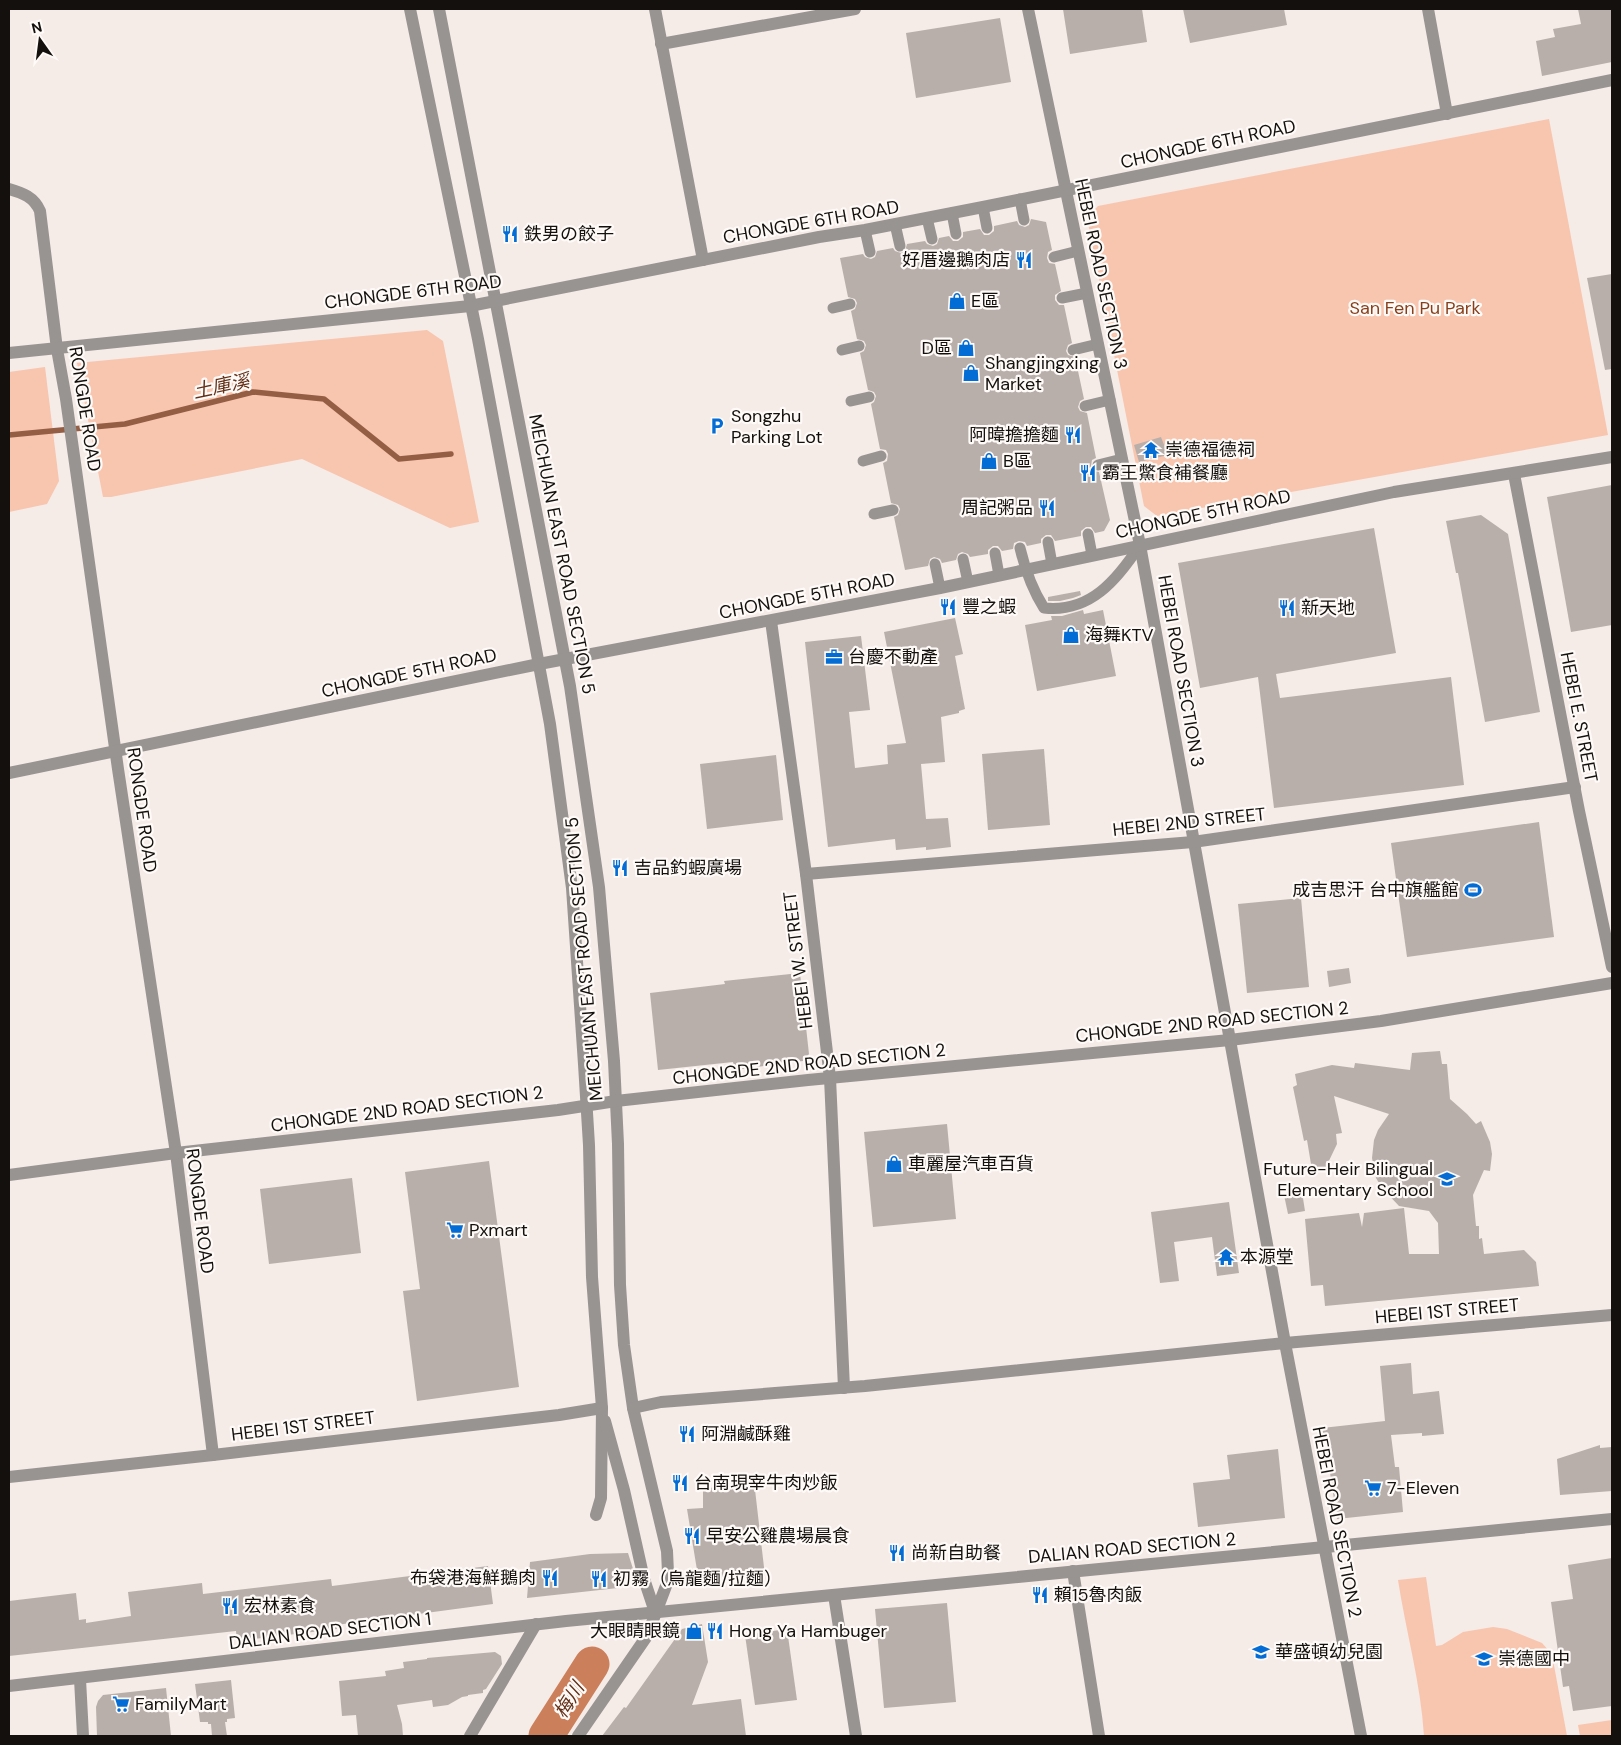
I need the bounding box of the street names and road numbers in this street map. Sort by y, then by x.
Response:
street label: CHONGDE 6TH ROAD [1118,114,1298,174]
street label: HEBEI ROAD SECTION 3 [1069,176,1133,372]
street label: CHONGDE 6TH ROAD [721,195,901,249]
street label: CHONGDE 6TH ROAD [323,269,503,315]
street label: RONGDE ROAD [63,345,107,473]
street label: MEICHUAN EAST ROAD SECTION 5 [523,412,601,696]
street label: CHONGDE 5TH ROAD [1113,484,1293,544]
street label: CHONGDE 5TH ROAD [717,567,897,625]
street label: HEBEI ROAD SECTION 3 [1152,573,1210,769]
street label: CHONGDE 5TH ROAD [319,643,499,703]
street label: HEBEI E. STREET [1555,650,1603,784]
street label: RONGDE ROAD [121,746,163,874]
street label: HEBEI 2ND STREET [1111,802,1267,842]
street label: MEICHUAN EAST ROAD SECTION 5 [560,816,608,1102]
street label: HEBEI W. STREET [778,890,818,1030]
street label: CHONGDE 2ND ROAD SECTION 2 [1074,996,1350,1048]
street label: CHONGDE 2ND ROAD SECTION 2 [671,1038,947,1090]
street label: CHONGDE 2ND ROAD SECTION 2 [269,1080,545,1138]
street label: RONGDE ROAD [180,1147,220,1275]
street label: HEBEI 1ST STREET [1374,1293,1520,1329]
street label: HEBEI 1ST STREET [230,1405,376,1447]
street label: HEBEI ROAD SECTION 2 [1307,1424,1367,1620]
street label: DALIAN ROAD SECTION 2 [1027,1527,1237,1569]
street label: DALIAN ROAD SECTION 1 [228,1607,432,1655]

